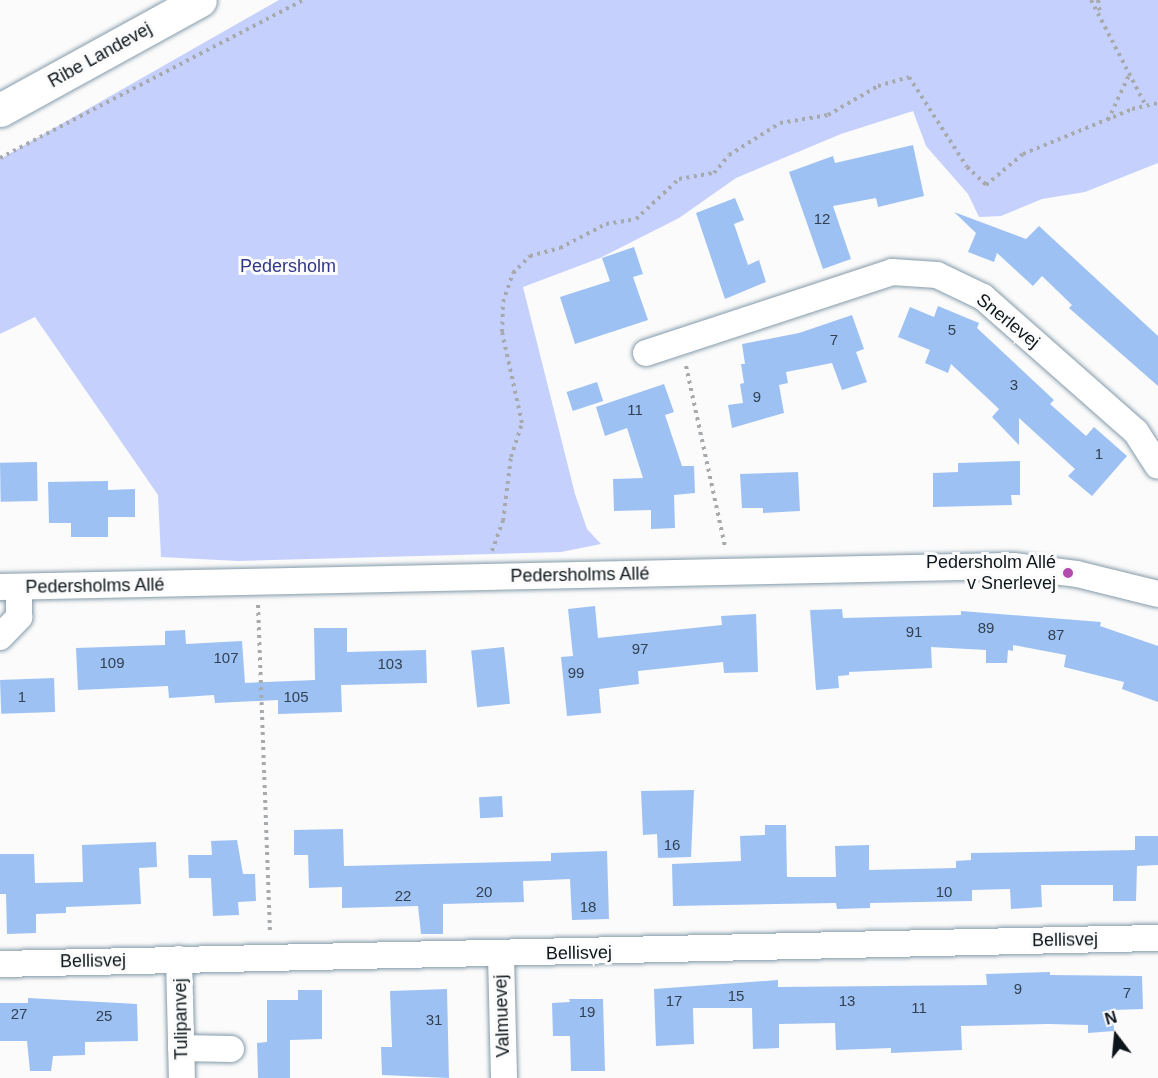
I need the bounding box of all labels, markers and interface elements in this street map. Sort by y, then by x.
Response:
street label: Ribe Landevej [44,18,156,92]
house number: 12 [814,210,830,228]
park label: Pedersholm [240,255,336,277]
street label: Snerlevej [972,289,1044,353]
house number: 5 [948,321,956,339]
house number: 7 [830,331,838,349]
house number: 3 [1010,376,1018,394]
house number: 9 [753,388,761,406]
house number: 11 [627,401,643,419]
house number: 1 [1095,445,1103,463]
place label: Pedersholm Allé v Snerlevej [925,552,1056,594]
street label: Pedersholms Allé [510,563,650,587]
marker: Pedersholm Allé v Snerlevej [1061,566,1075,580]
street label: Pedersholms Allé [25,574,165,598]
house number: 89 [978,619,994,637]
house number: 91 [906,623,922,641]
house number: 87 [1048,626,1064,644]
house number: 97 [632,640,648,658]
house number: 107 [213,649,239,667]
house number: 109 [99,654,125,672]
house number: 103 [377,655,403,673]
house number: 99 [568,664,584,682]
house number: 1 [18,688,26,706]
house number: 105 [283,688,309,706]
house number: 16 [664,836,680,854]
house number: 20 [476,883,492,901]
house number: 10 [936,883,952,901]
house number: 22 [395,887,411,905]
house number: 18 [580,898,596,916]
street label: Bellisvej [1032,929,1098,951]
street label: Bellisvej [546,942,612,964]
street label: Bellisvej [60,950,126,972]
street label: Valmuevej [490,974,514,1058]
street label: Tulipanvej [169,978,193,1060]
house number: 9 [1014,980,1022,998]
house number: 7 [1123,984,1131,1002]
house number: 15 [728,987,744,1005]
house number: 17 [666,992,682,1010]
house number: 13 [839,992,855,1010]
house number: 11 [911,999,927,1017]
house number: 19 [579,1003,595,1021]
house number: 27 [11,1005,27,1023]
north arrow [1086,1006,1146,1066]
house number: 25 [96,1007,112,1025]
text: N [1103,1008,1119,1028]
house number: 31 [426,1011,442,1029]

